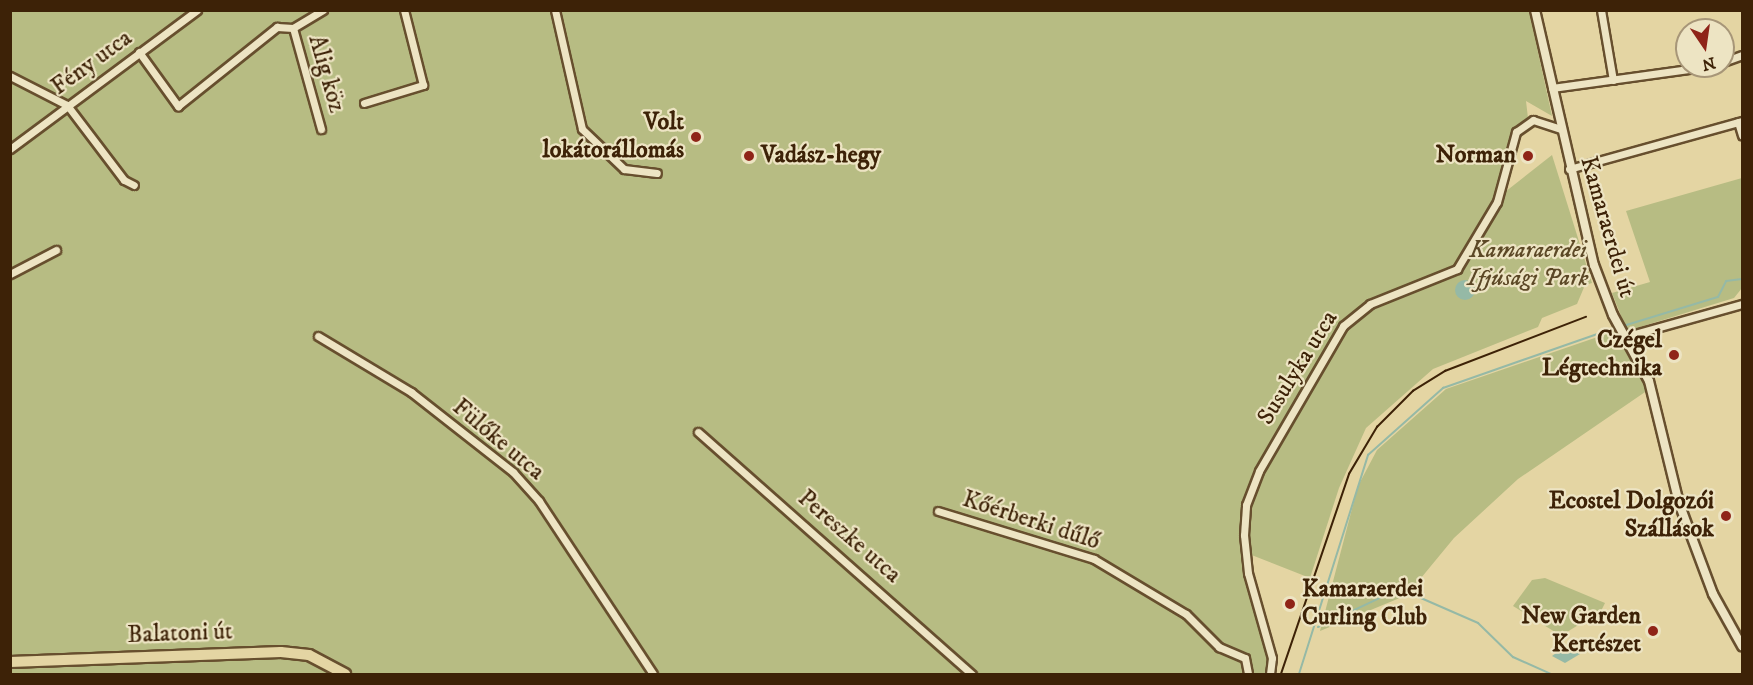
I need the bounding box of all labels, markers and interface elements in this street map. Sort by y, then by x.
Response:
north arrow [1675,18,1735,78]
street label: Fény utca [46,24,138,102]
street label: Alig köz [301,32,351,116]
text: N [1700,52,1717,75]
place label: Volt lokátorállomás [543,109,684,165]
marker: Volt lokátorállomás [689,130,703,144]
place label: Vadász-hegy [761,142,881,170]
place label: Norman [1436,142,1516,170]
marker: Vadász-hegy [742,149,756,163]
marker: Norman [1521,149,1535,163]
street label: Kamaraerdei út [1573,153,1641,301]
park label: Kamaraerdei Ifjúsági Park [1468,237,1588,293]
street label: Susulyka utca [1252,306,1344,430]
place label: Czégel Légtechnika [1542,327,1662,383]
marker: Czégel Légtechnika [1667,348,1681,362]
street label: Fülőke utca [446,393,550,487]
street label: Pereszke utca [791,484,907,590]
street label: Kőérberki dűlő [959,485,1103,557]
place label: Ecostel Dolgozói Szállások [1549,488,1714,544]
marker: Ecostel Dolgozói Szállások [1719,509,1733,523]
place label: Kamaraerdei Curling Club [1302,576,1427,632]
marker: Kamaraerdei Curling Club [1283,597,1297,611]
place label: New Garden Kertészet [1521,603,1641,659]
street label: Balatoni út [127,618,233,650]
marker: New Garden Kertészet [1646,624,1660,638]

